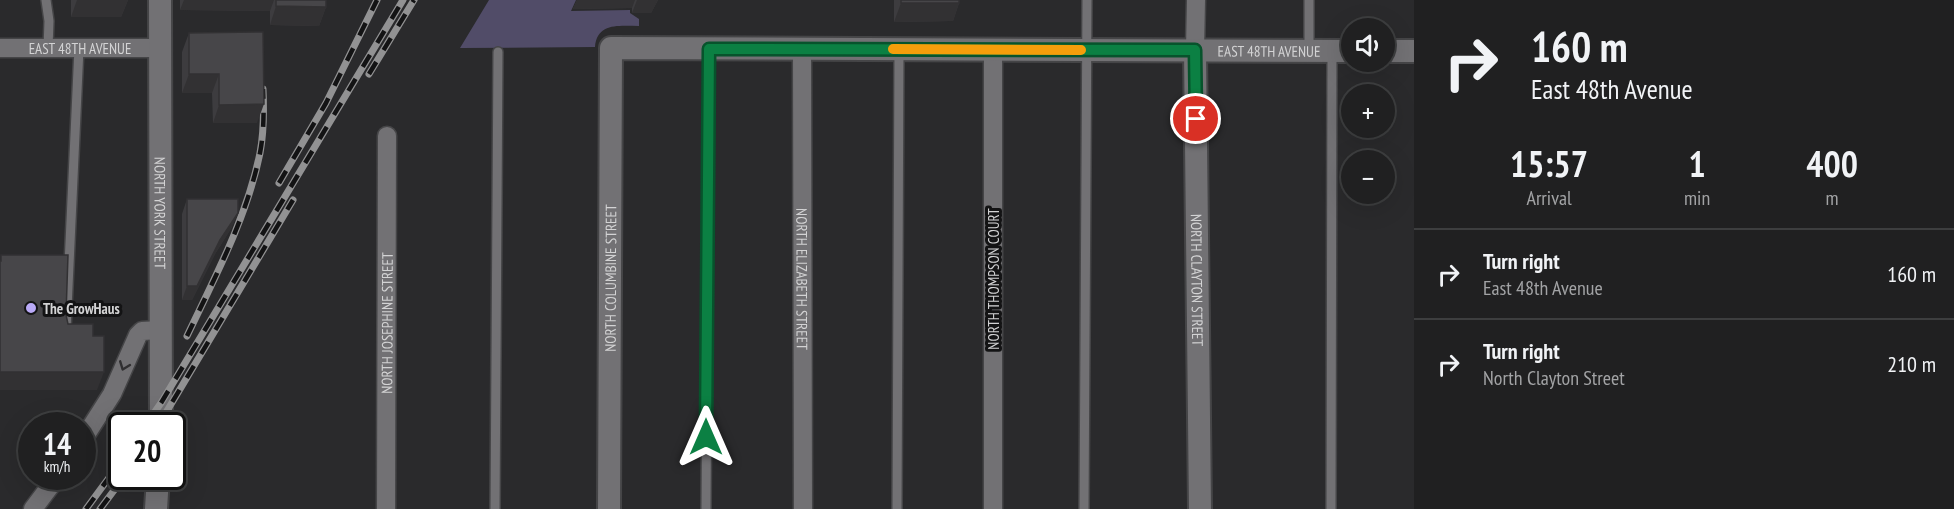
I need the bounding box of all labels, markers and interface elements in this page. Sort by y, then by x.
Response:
map controls [1341,18,1395,204]
button: sound [1341,18,1395,72]
text: 160 m [1531,19,1628,74]
icon: right [1432,24,1510,102]
street label: EAST 48TH AVENUE [29,39,131,58]
street label: EAST 48TH AVENUE [1218,41,1320,60]
text: East 48th Avenue [1531,72,1693,106]
button: + [1341,84,1395,138]
pin [1170,93,1221,144]
icon: arrive [1179,102,1212,135]
text: 15:57 [1510,140,1588,187]
text: 1 [1688,140,1706,187]
text: 400 [1806,140,1858,187]
button: − [1341,150,1395,204]
street label: NORTH YORK STREET [151,157,170,269]
text: Arrival [1526,185,1572,211]
text: min [1684,185,1710,211]
text: m [1826,185,1839,211]
street label: NORTH COLUMBINE STREET [600,204,620,352]
street label: NORTH ELIZABETH STREET [793,208,812,350]
street label: NORTH THOMPSON COURT [984,208,1003,350]
street label: NORTH CLAYTON STREET [1187,214,1208,347]
text: Turn right [1483,247,1560,275]
street label: NORTH JOSEPHINE STREET [377,252,396,394]
icon: right [1432,258,1465,291]
text: 160 m [1887,260,1936,288]
text: East 48th Avenue [1483,275,1603,301]
place label: The GrowHaus [43,299,120,318]
marker: The GrowHaus [24,301,38,315]
text: Turn right [1483,337,1560,365]
icon: right [1432,348,1465,381]
text: 210 m [1887,350,1936,378]
one-way arrow [118,361,131,371]
text: North Clayton Street [1483,365,1625,391]
position arrow [674,405,738,469]
speed limit sign: 20 [108,412,186,490]
text: 14 [43,424,71,463]
text: km/h [44,457,70,476]

